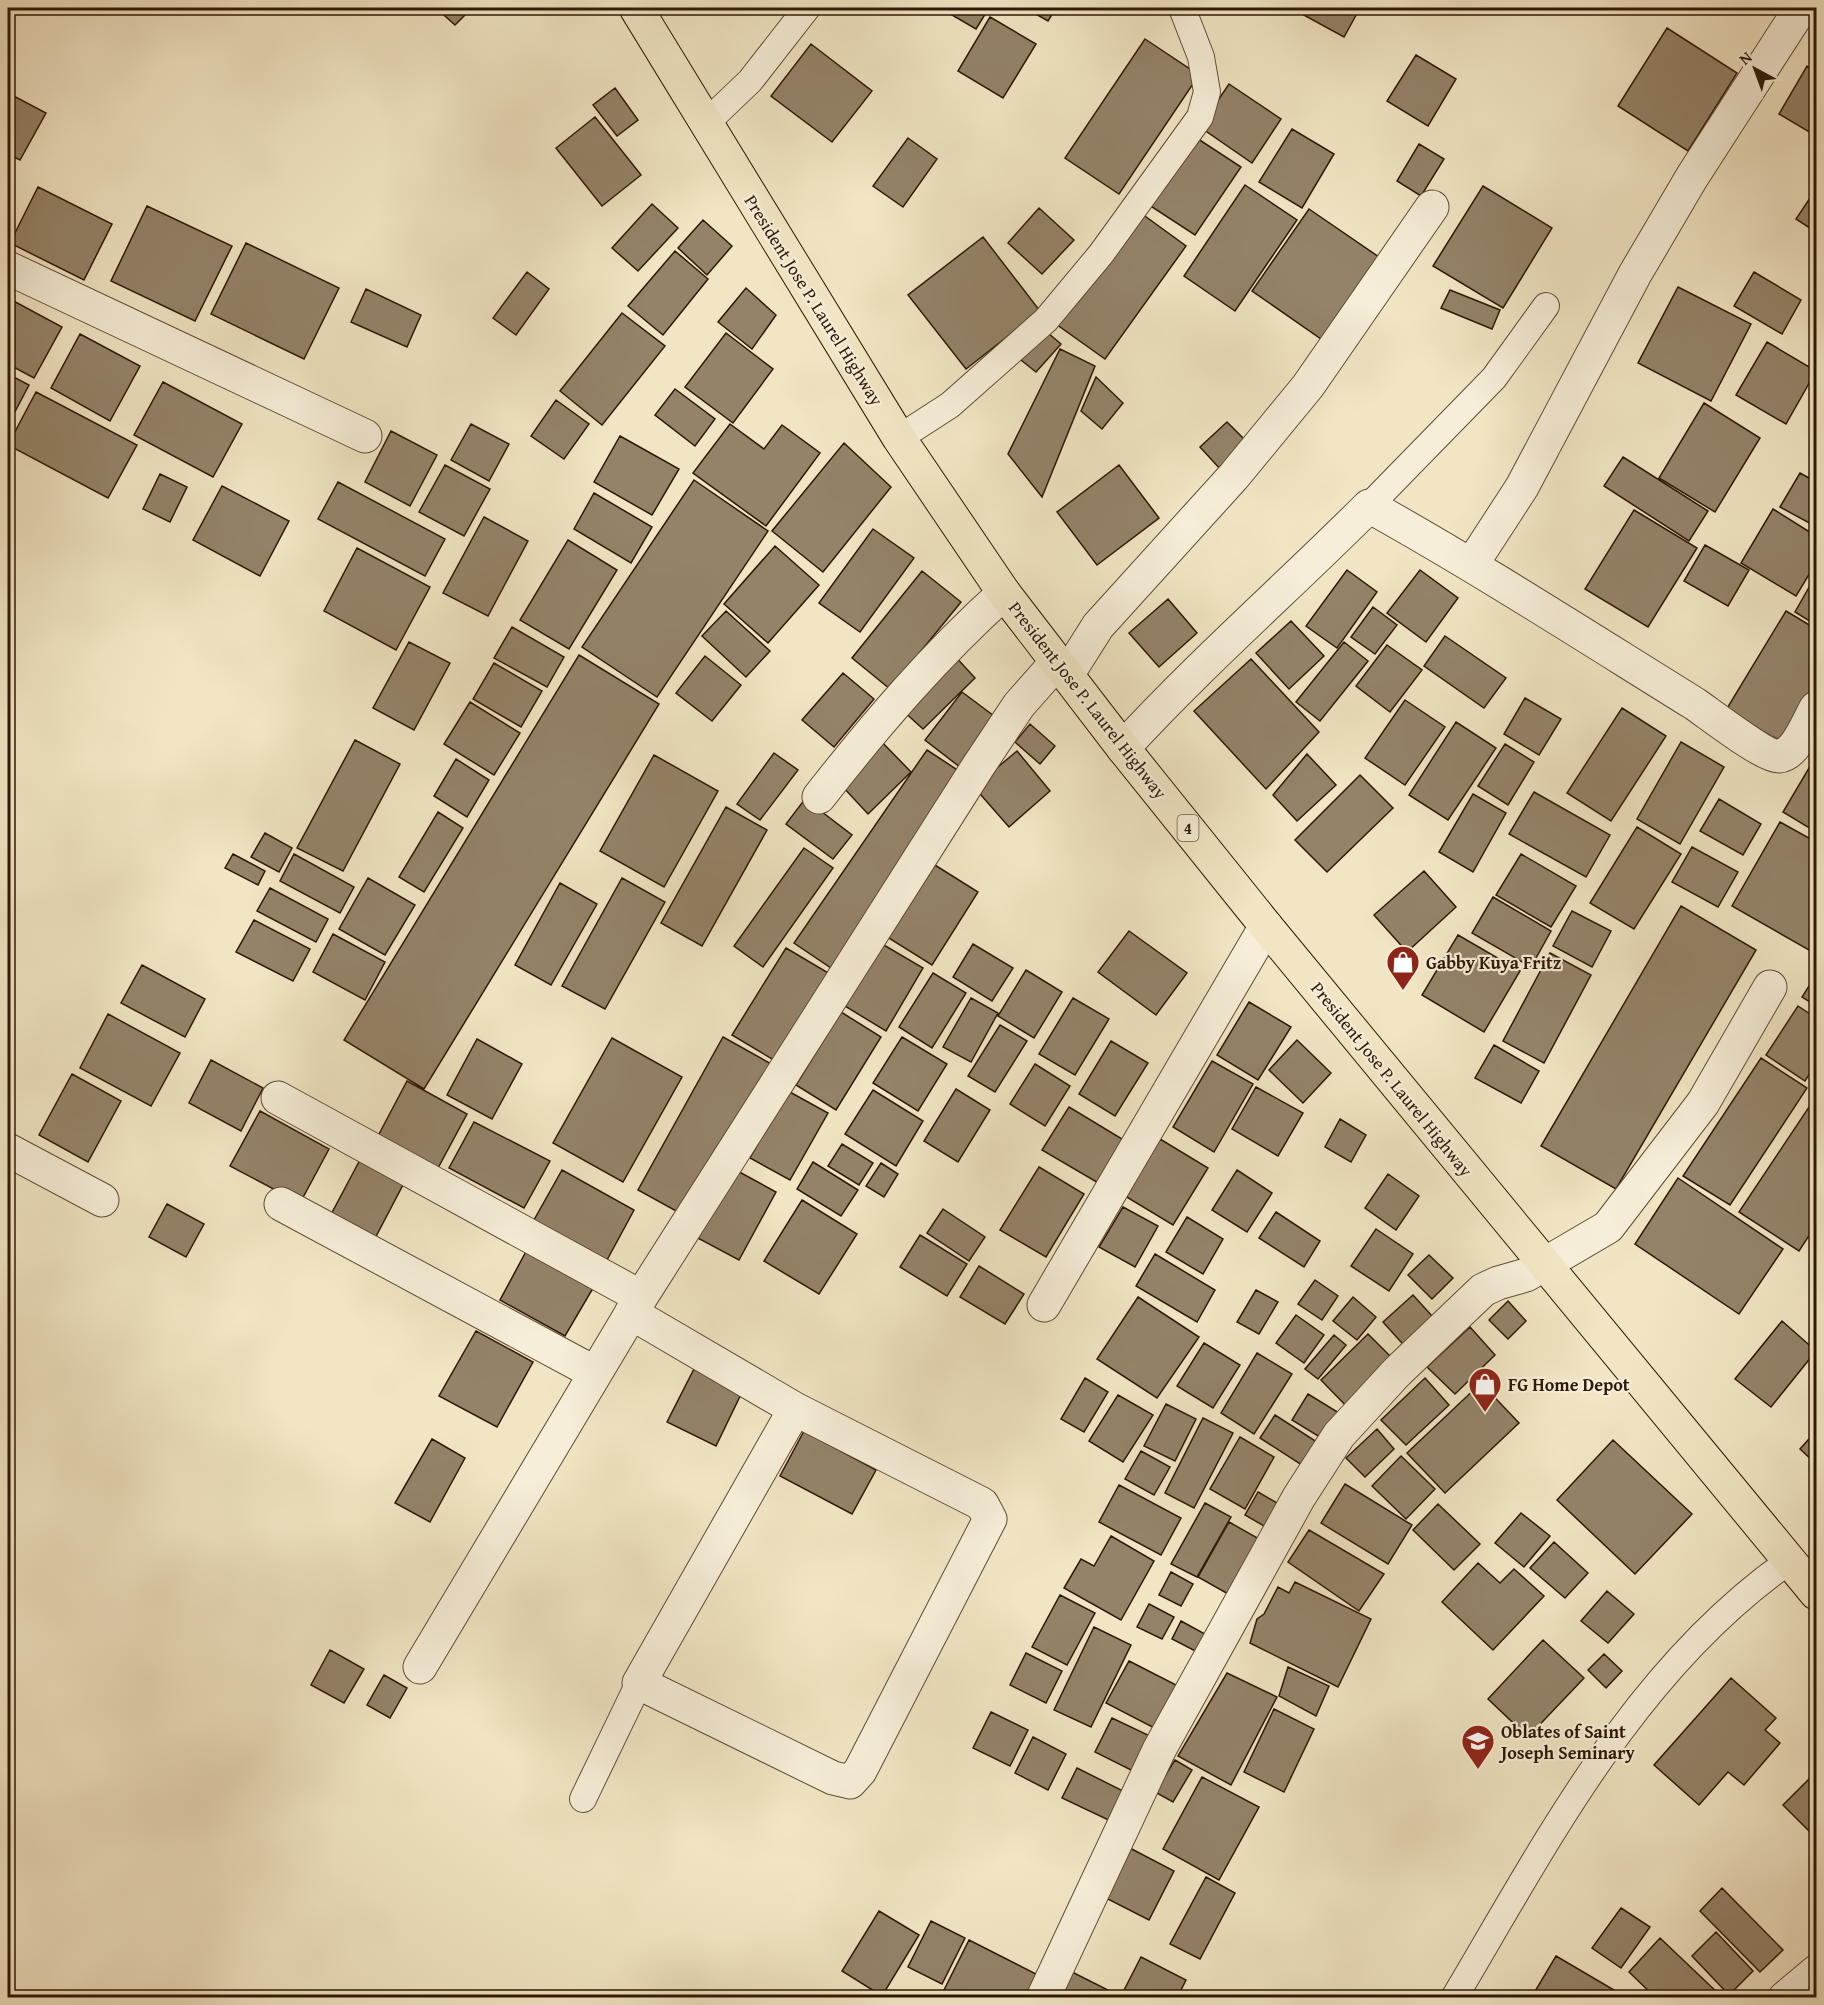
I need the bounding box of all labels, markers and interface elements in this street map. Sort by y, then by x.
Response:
north arrow [1725,39,1785,99]
text: N [1733,45,1757,70]
street label: President Jose P. Laurel Highway [738,189,890,411]
street label: President Jose P. Laurel Highway [1002,595,1174,805]
road number: 4 [1178,815,1198,841]
shop icon: Gabby Kuya Fritz [1385,944,1421,991]
place label: Gabby Kuya Fritz [1426,949,1562,976]
street label: President Jose P. Laurel Highway [1305,976,1479,1182]
shop icon: FG Home Depot [1467,1366,1503,1413]
place label: FG Home Depot [1508,1371,1630,1398]
place label: Oblates of Saint Joseph Seminary [1498,1718,1636,1766]
school or university icon: Oblates of Saint Joseph Seminary [1460,1723,1496,1770]

